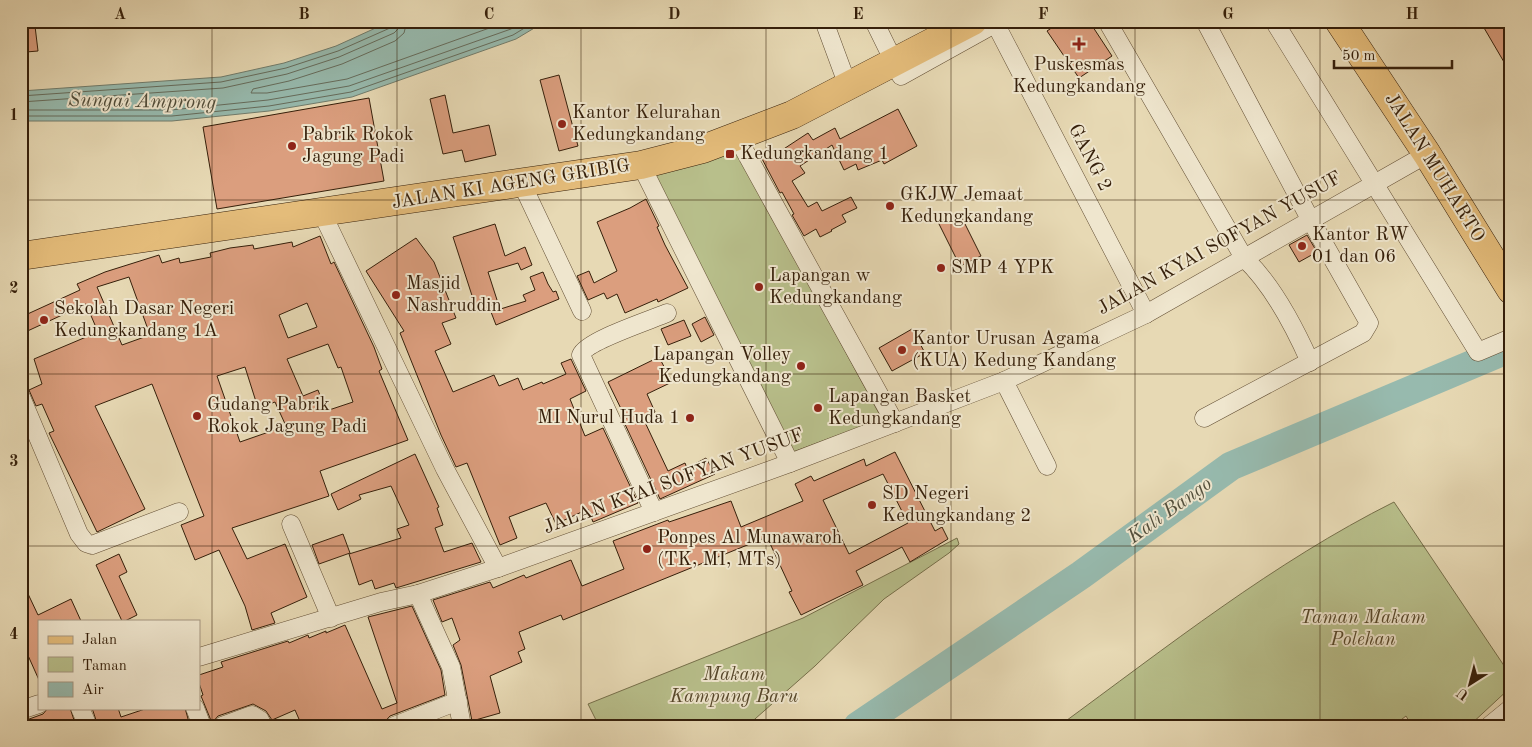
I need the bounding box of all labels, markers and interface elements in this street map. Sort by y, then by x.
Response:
text: A [114,7,126,23]
text: B [298,7,310,23]
text: C [484,7,494,23]
text: D [668,7,680,23]
text: E [852,7,864,23]
text: F [1038,7,1049,23]
text: G [1222,7,1234,23]
text: H [1405,7,1419,23]
marker: Puskesmas Kedungkandang [1072,37,1086,51]
scale bar [1334,38,1452,70]
text: 50 m [1342,49,1376,64]
place label: Puskesmas Kedungkandang [1012,56,1146,97]
street label: JALAN MUHARTO [1381,90,1487,246]
water label: Sungai Amprong [68,91,217,113]
place label: Kantor Kelurahan Kedungkandang [572,104,721,145]
text: 1 [9,108,19,124]
marker: Kantor Kelurahan Kedungkandang [556,118,568,130]
street label: GANG 2 [1064,121,1114,195]
place label: Pabrik Rokok Jagung Padi [302,126,414,167]
marker: Pabrik Rokok Jagung Padi [286,140,298,152]
place label: Kedungkandang 1 [740,145,889,164]
marker: Kedungkandang 1 [724,148,736,160]
street label: JALAN KI AGENG GRIBIG [390,157,632,213]
street label: JALAN KYAI SOFYAN YUSUF [1095,169,1345,319]
place label: GKJW Jemaat Kedungkandang [900,186,1034,227]
marker: GKJW Jemaat Kedungkandang [884,200,896,212]
place label: Kantor RW 01 dan 06 [1312,226,1409,267]
marker: Kantor RW 01 dan 06 [1296,240,1308,252]
place label: SMP 4 YPK [951,259,1054,278]
marker: SMP 4 YPK [935,262,947,274]
place label: Lapangan w Kedungkandang [769,267,903,308]
place label: Masjid Nashruddin [406,275,502,316]
text: 2 [9,281,19,297]
marker: Lapangan w Kedungkandang [753,281,765,293]
marker: Masjid Nashruddin [390,289,402,301]
place label: Sekolah Dasar Negeri Kedungkandang 1A [54,300,234,341]
marker: Sekolah Dasar Negeri Kedungkandang 1A [38,314,50,326]
place label: Kantor Urusan Agama (KUA) Kedung Kandang [912,330,1117,371]
marker: Kantor Urusan Agama (KUA) Kedung Kandang [896,344,908,356]
place label: Lapangan Volley Kedungkandang [653,346,792,387]
marker: Lapangan Volley Kedungkandang [795,360,807,372]
place label: Lapangan Basket Kedungkandang [828,388,971,429]
place label: Gudang Pabrik Rokok Jagung Padi [207,396,367,437]
marker: Lapangan Basket Kedungkandang [812,402,824,414]
place label: MI Nurul Huda 1 [537,409,680,428]
marker: Gudang Pabrik Rokok Jagung Padi [191,410,203,422]
marker: MI Nurul Huda 1 [684,412,696,424]
street label: JALAN KYAI SOFYAN YUSUF [541,426,807,538]
text: 3 [9,454,19,470]
water label: Kali Bango [1123,474,1216,549]
place label: SD Negeri Kedungkandang 2 [882,485,1031,526]
marker: SD Negeri Kedungkandang 2 [866,499,878,511]
place label: Ponpes Al Munawaroh (TK, MI, MTs) [657,529,842,570]
marker: Ponpes Al Munawaroh (TK, MI, MTs) [641,543,653,555]
park label: Taman Makam Polehan [1300,609,1426,650]
legend [38,620,200,710]
text: 4 [9,627,19,643]
text: Jalan [82,633,117,648]
text: Taman [82,659,127,674]
north arrow [1444,660,1494,710]
park label: Makam Kampung Baru [669,666,798,707]
text: Air [82,683,104,698]
text: U [1454,685,1472,703]

